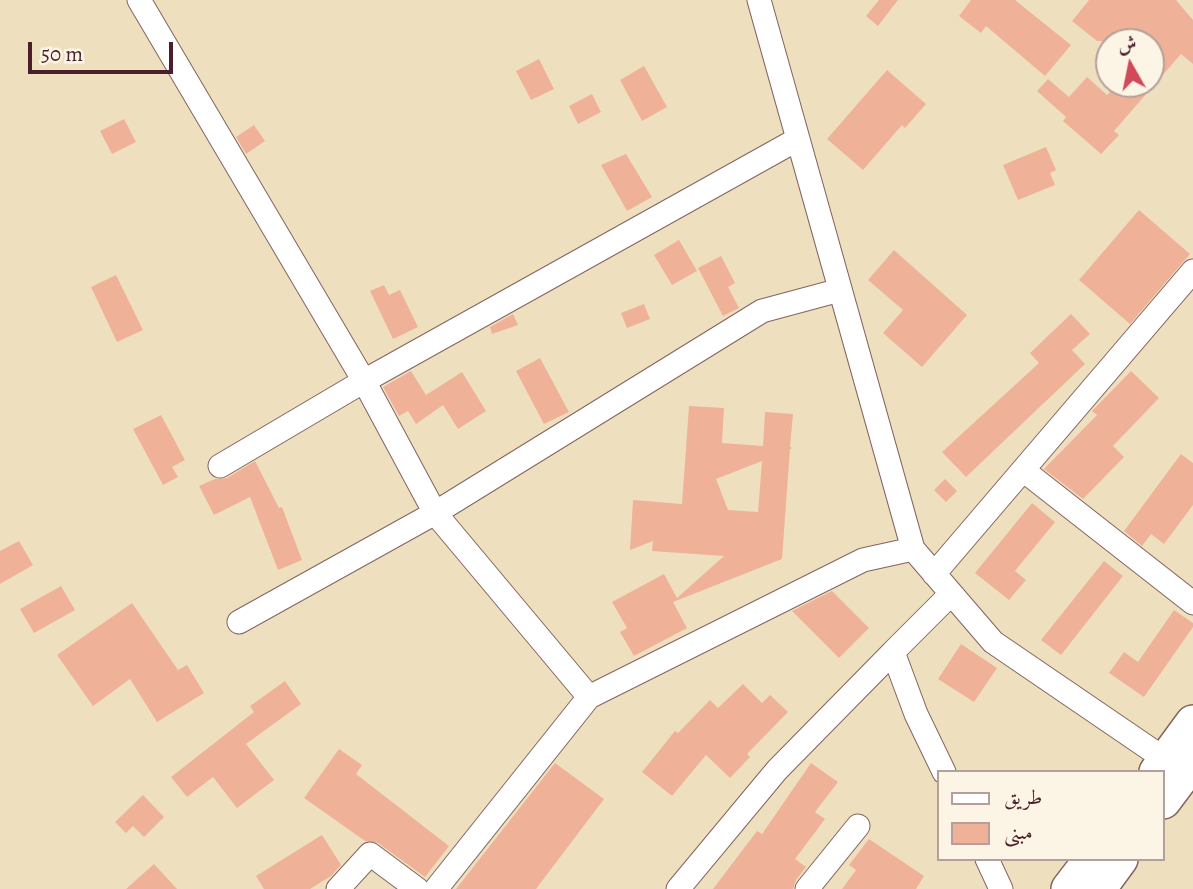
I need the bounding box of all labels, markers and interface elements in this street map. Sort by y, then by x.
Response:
scale bar [32,28,177,72]
north arrow [1095,28,1165,98]
text: ش [1116,30,1138,59]
text: 50 m [41,40,83,68]
legend [937,770,1165,861]
text: طريق [1004,783,1042,811]
text: مبنى [1004,818,1033,846]

